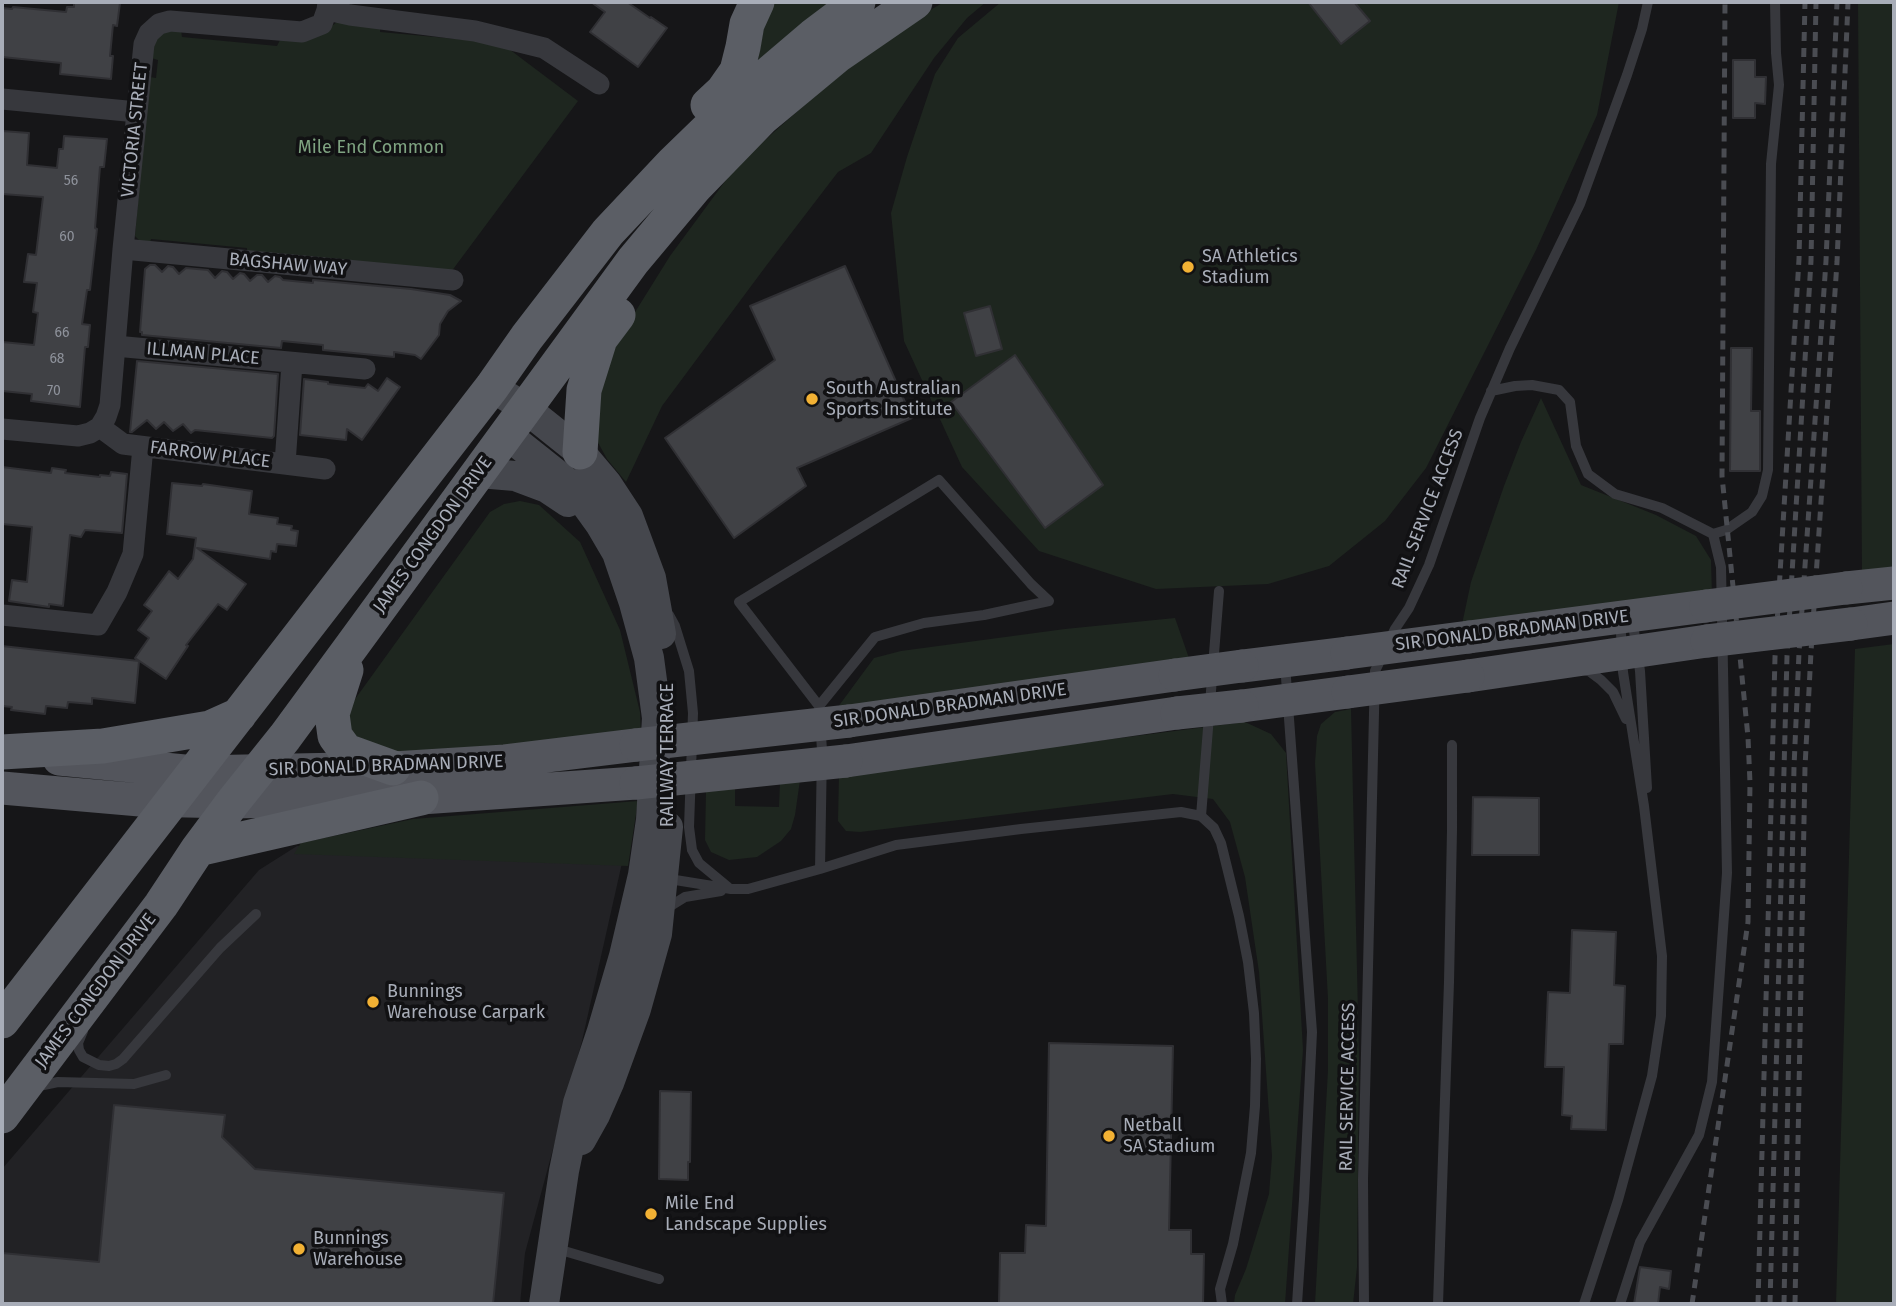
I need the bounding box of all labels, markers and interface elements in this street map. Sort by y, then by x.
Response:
street label: VICTORIA STREET [117,61,153,199]
park label: Mile End Common [298,137,444,159]
house number: 56 [64,173,78,189]
house number: 60 [59,229,75,245]
place label: SA Athletics Stadium [1202,246,1298,288]
street label: BAGSHAW WAY [228,249,348,281]
marker: SA Athletics Stadium [1180,259,1196,275]
house number: 66 [55,325,69,341]
street label: ILLMAN PLACE [145,338,261,370]
house number: 68 [49,351,65,367]
place label: South Australian Sports Institute [826,378,961,420]
house number: 70 [47,383,61,399]
marker: South Australian Sports Institute [804,391,820,407]
street label: RAIL SERVICE ACCESS [1388,426,1468,592]
street label: FARROW PLACE [149,437,271,473]
street label: JAMES CONGDON DRIVE [369,453,497,617]
street label: SIR DONALD BRADMAN DRIVE [1394,606,1630,656]
street label: SIR DONALD BRADMAN DRIVE [832,679,1068,733]
street label: RAILWAY TERRACE [657,683,679,827]
street label: SIR DONALD BRADMAN DRIVE [268,751,504,781]
street label: JAMES CONGDON DRIVE [31,909,161,1073]
place label: Bunnings Warehouse Carpark [387,981,545,1024]
marker: Bunnings Warehouse Carpark [365,994,381,1010]
street label: RAIL SERVICE ACCESS [1336,1002,1360,1172]
place label: Netball SA Stadium [1123,1115,1216,1158]
marker: Netball SA Stadium [1101,1128,1117,1144]
place label: Mile End Landscape Supplies [665,1193,827,1236]
marker: Mile End Landscape Supplies [643,1206,659,1222]
place label: Bunnings Warehouse [313,1228,403,1270]
marker: Bunnings Warehouse [291,1241,307,1257]

